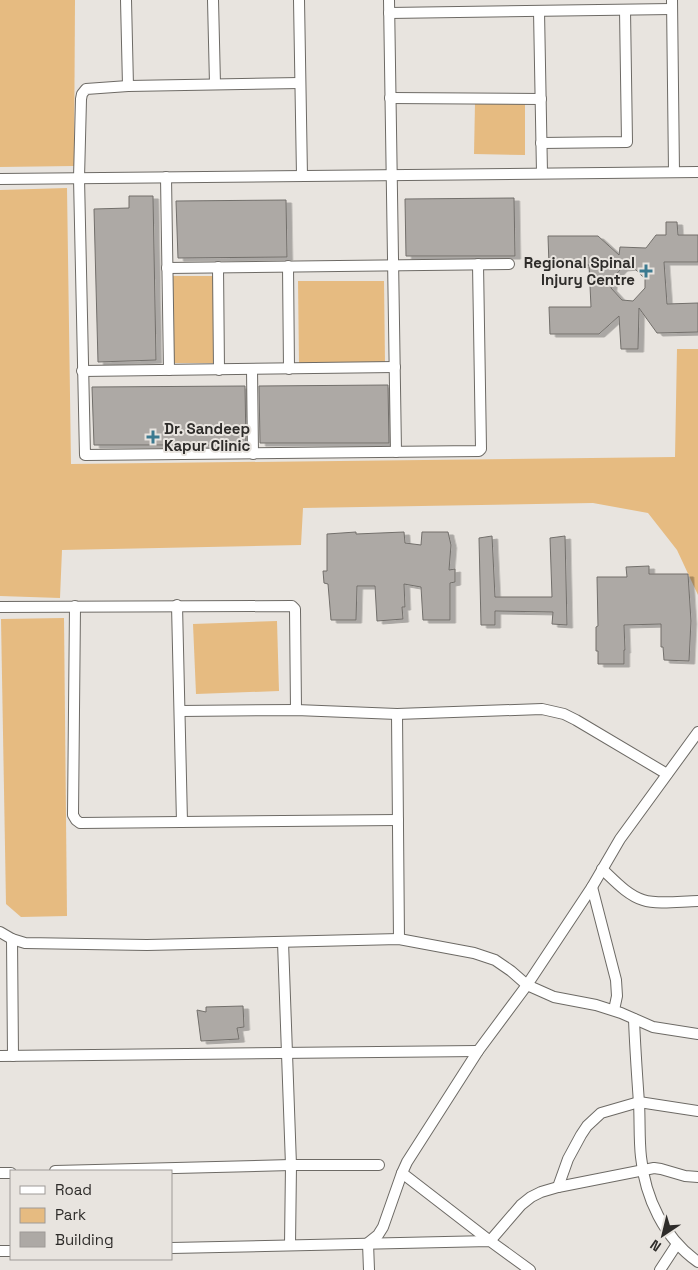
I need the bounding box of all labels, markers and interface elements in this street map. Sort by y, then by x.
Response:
place label: Regional Spinal Injury Centre [524,253,635,289]
marker: Regional Spinal Injury Centre [639,264,653,278]
place label: Dr. Sandeep Kapur Clinic [164,419,250,455]
marker: Dr. Sandeep Kapur Clinic [146,430,160,444]
legend [10,1170,172,1260]
text: Road [55,1180,92,1199]
text: Park [55,1205,86,1224]
north arrow [638,1210,688,1260]
text: Building [55,1230,114,1249]
text: N [647,1236,665,1256]

